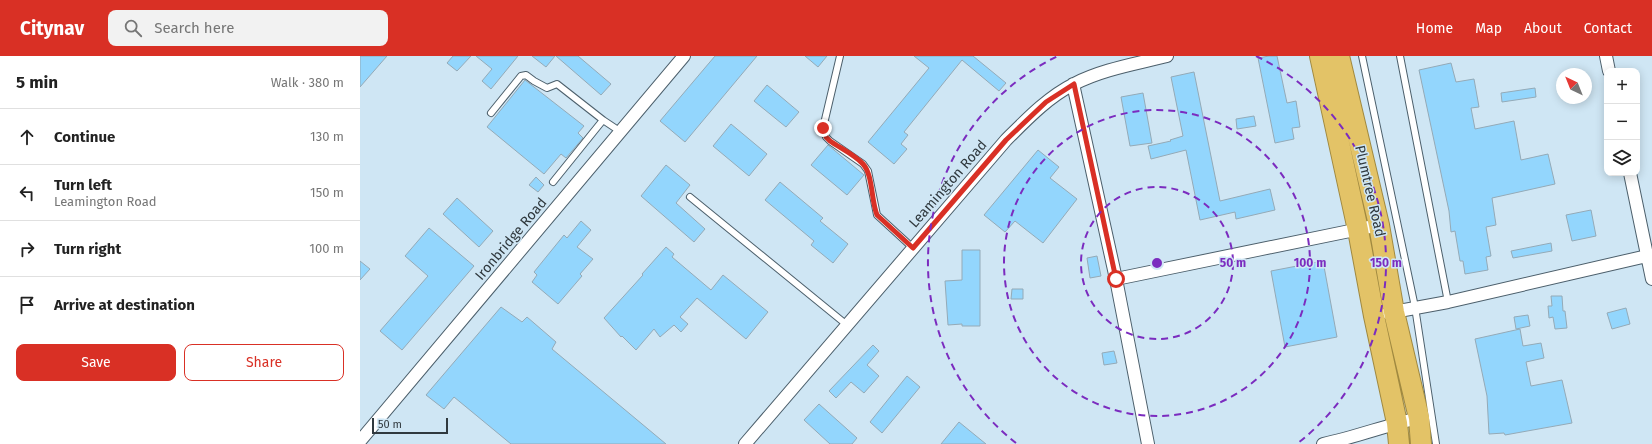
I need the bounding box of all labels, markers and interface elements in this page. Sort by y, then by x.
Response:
search box [108,10,388,46]
text: Citynav [20,17,84,40]
icon: search [122,17,144,39]
text: Search here [154,19,234,37]
text: Home [1416,20,1453,37]
text: Map [1475,20,1502,37]
text: About [1524,20,1562,37]
text: Contact [1584,20,1632,37]
north arrow [1556,68,1592,104]
map controls [1604,68,1640,176]
button: + [1604,68,1640,104]
text: 5 min [16,72,58,93]
text: Walk · 380 m [271,75,344,90]
button: − [1604,104,1640,140]
route end [814,119,832,137]
icon: ahead [16,126,38,148]
text: Continue [54,128,115,146]
text: 130 m [310,129,344,144]
street label: Leamington Road [905,137,991,231]
button: layers [1604,140,1640,176]
street label: Plumtree Road [1351,144,1389,238]
text: Turn left [54,176,112,194]
icon: left [16,182,38,204]
text: 150 m [310,185,344,200]
text: Leamington Road [54,194,157,209]
street label: Ironbridge Road [472,194,550,284]
icon: right [16,238,38,260]
text: Turn right [54,240,121,258]
text: 100 m [309,241,344,256]
centre of rings [1150,256,1164,270]
text: 50 m [1220,256,1246,270]
text: 100 m [1294,256,1326,270]
text: 150 m [1370,256,1402,270]
route start [1107,270,1125,288]
icon: arrive [16,294,38,316]
text: Arrive at destination [54,296,195,314]
button: Save [16,344,176,381]
button: Share [184,344,344,381]
scale bar [372,416,448,435]
text: 50 m [378,418,402,431]

